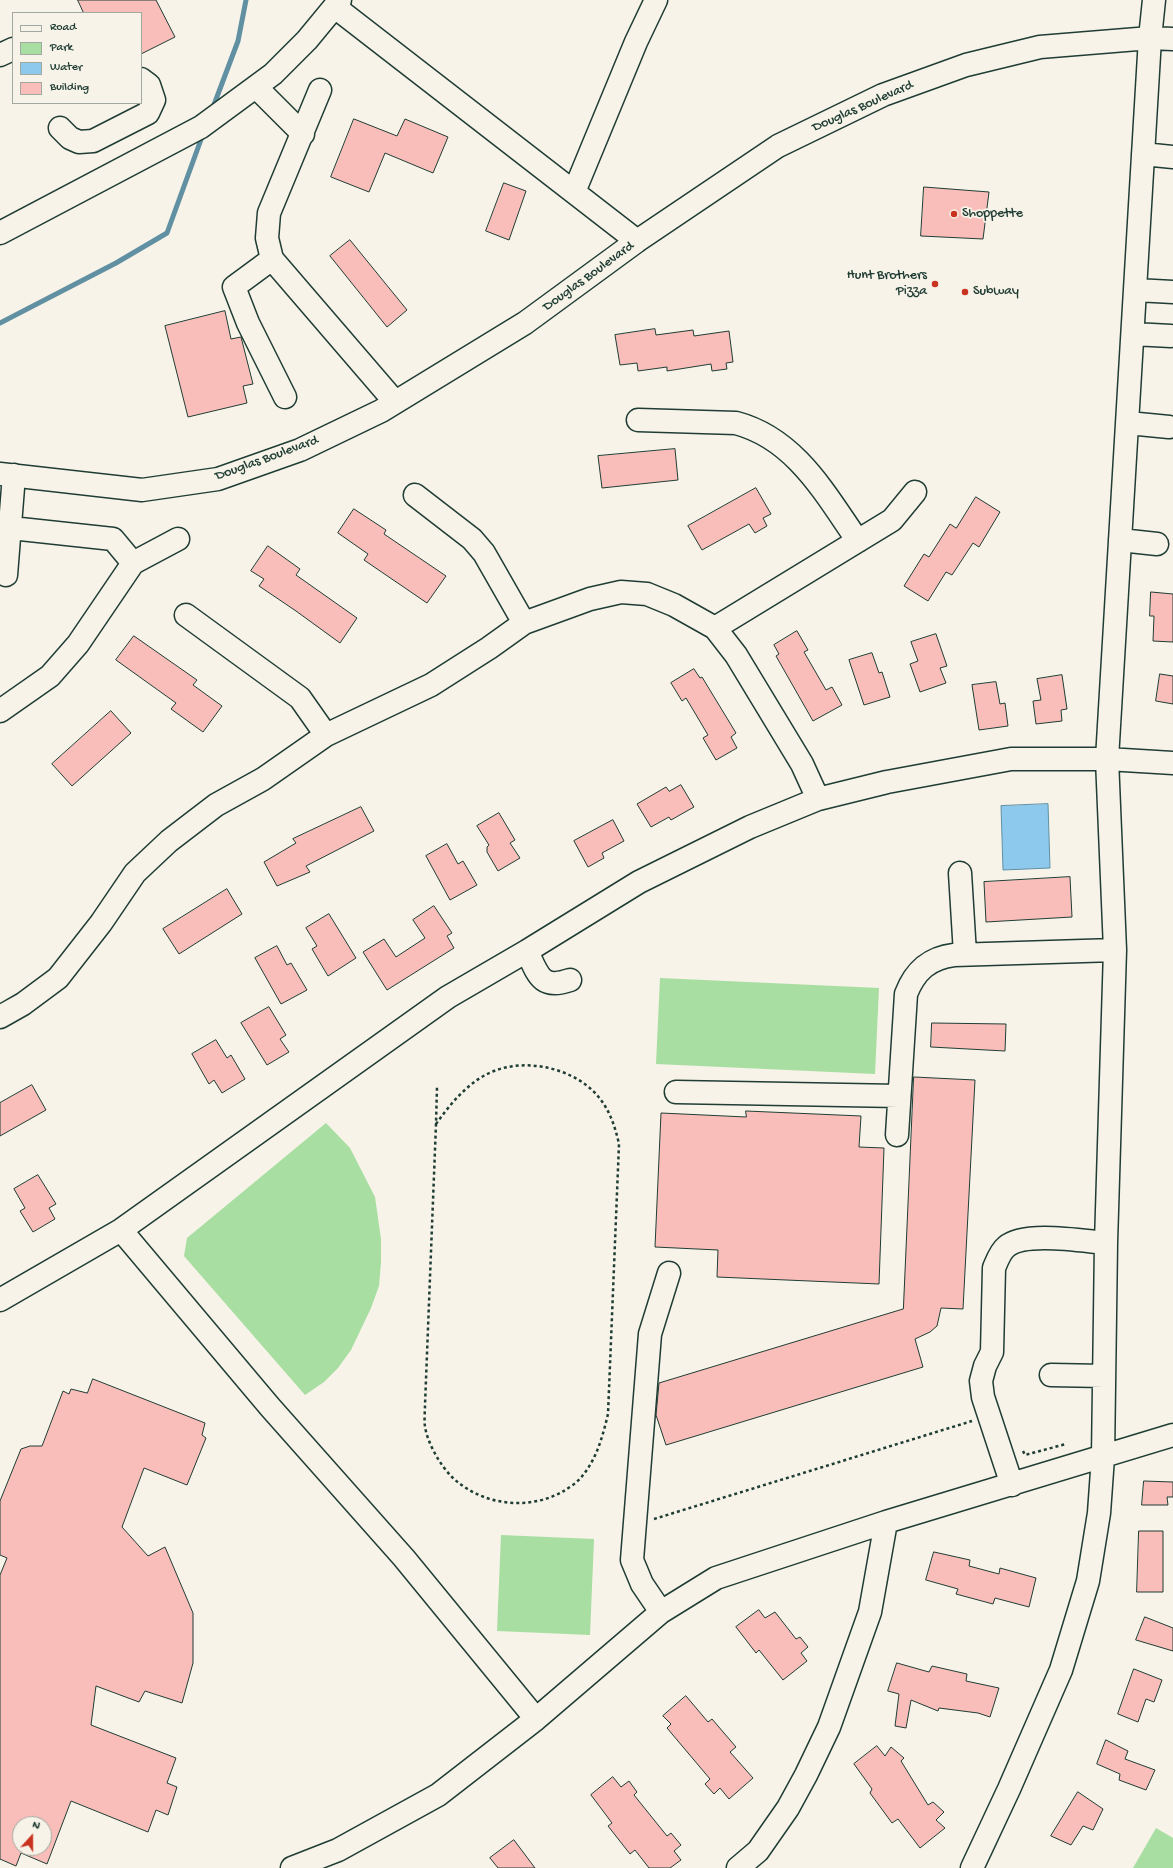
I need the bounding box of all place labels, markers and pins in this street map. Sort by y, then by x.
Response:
place label: Shoppette [962,206,1023,222]
marker: Shoppette [949,209,959,219]
place label: Hunt Brothers Pizza [847,268,927,300]
marker: Hunt Brothers Pizza [930,279,940,289]
place label: Subway [973,284,1019,300]
marker: Subway [960,287,970,297]

